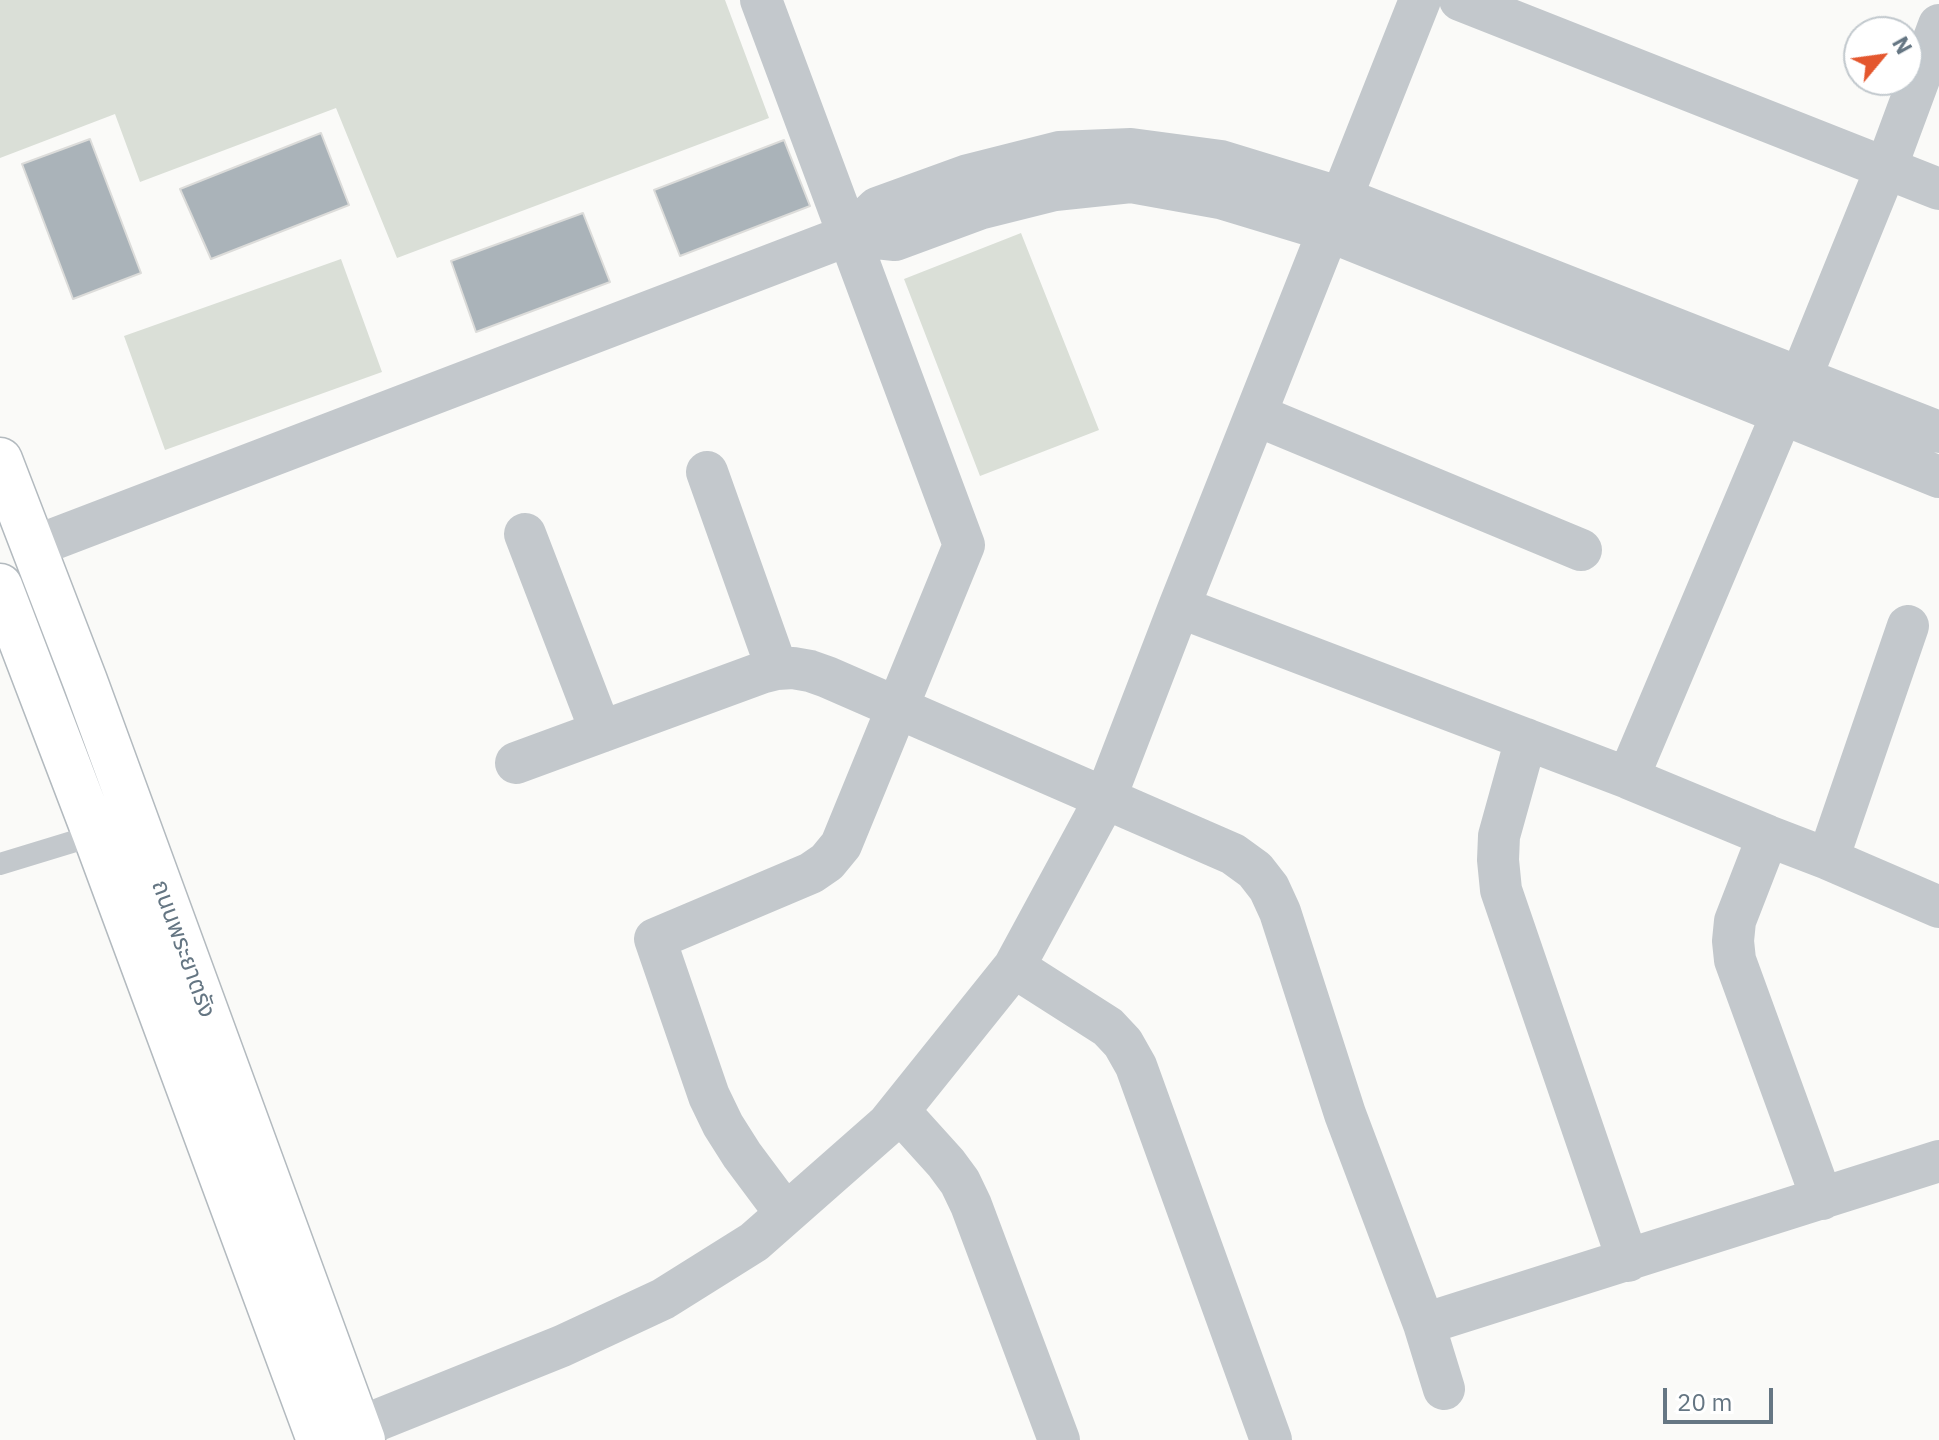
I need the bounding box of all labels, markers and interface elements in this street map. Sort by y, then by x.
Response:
north arrow [1843,16,1923,96]
text: N [1886,31,1919,59]
street label: ถนนพระยาตรัง [145,876,221,1022]
scale bar [1667,1372,1777,1422]
text: 20 m [1677,1386,1732,1418]

